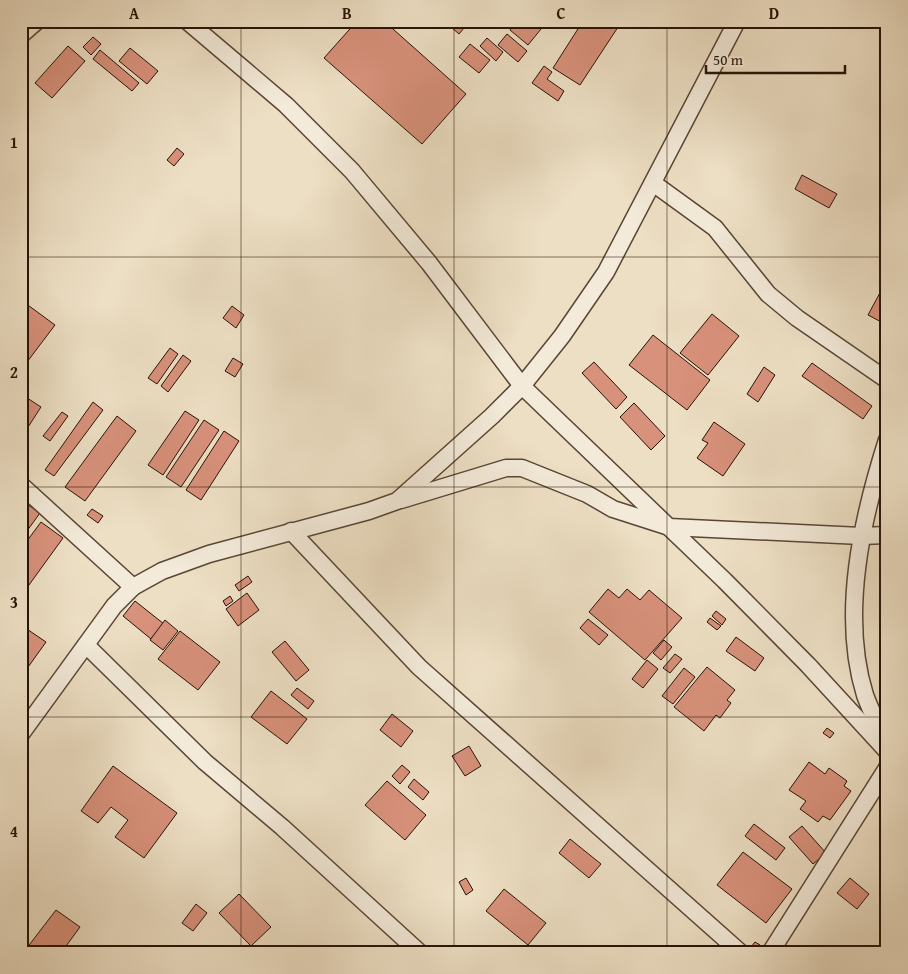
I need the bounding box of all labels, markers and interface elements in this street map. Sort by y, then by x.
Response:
text: A [129,1,140,25]
text: B [342,1,352,25]
text: C [556,1,566,25]
text: D [769,1,779,25]
scale bar [706,42,844,74]
text: 50 m [713,49,744,70]
text: 1 [10,130,18,154]
text: 2 [10,360,18,384]
text: 3 [10,590,18,614]
text: 4 [10,819,18,843]

